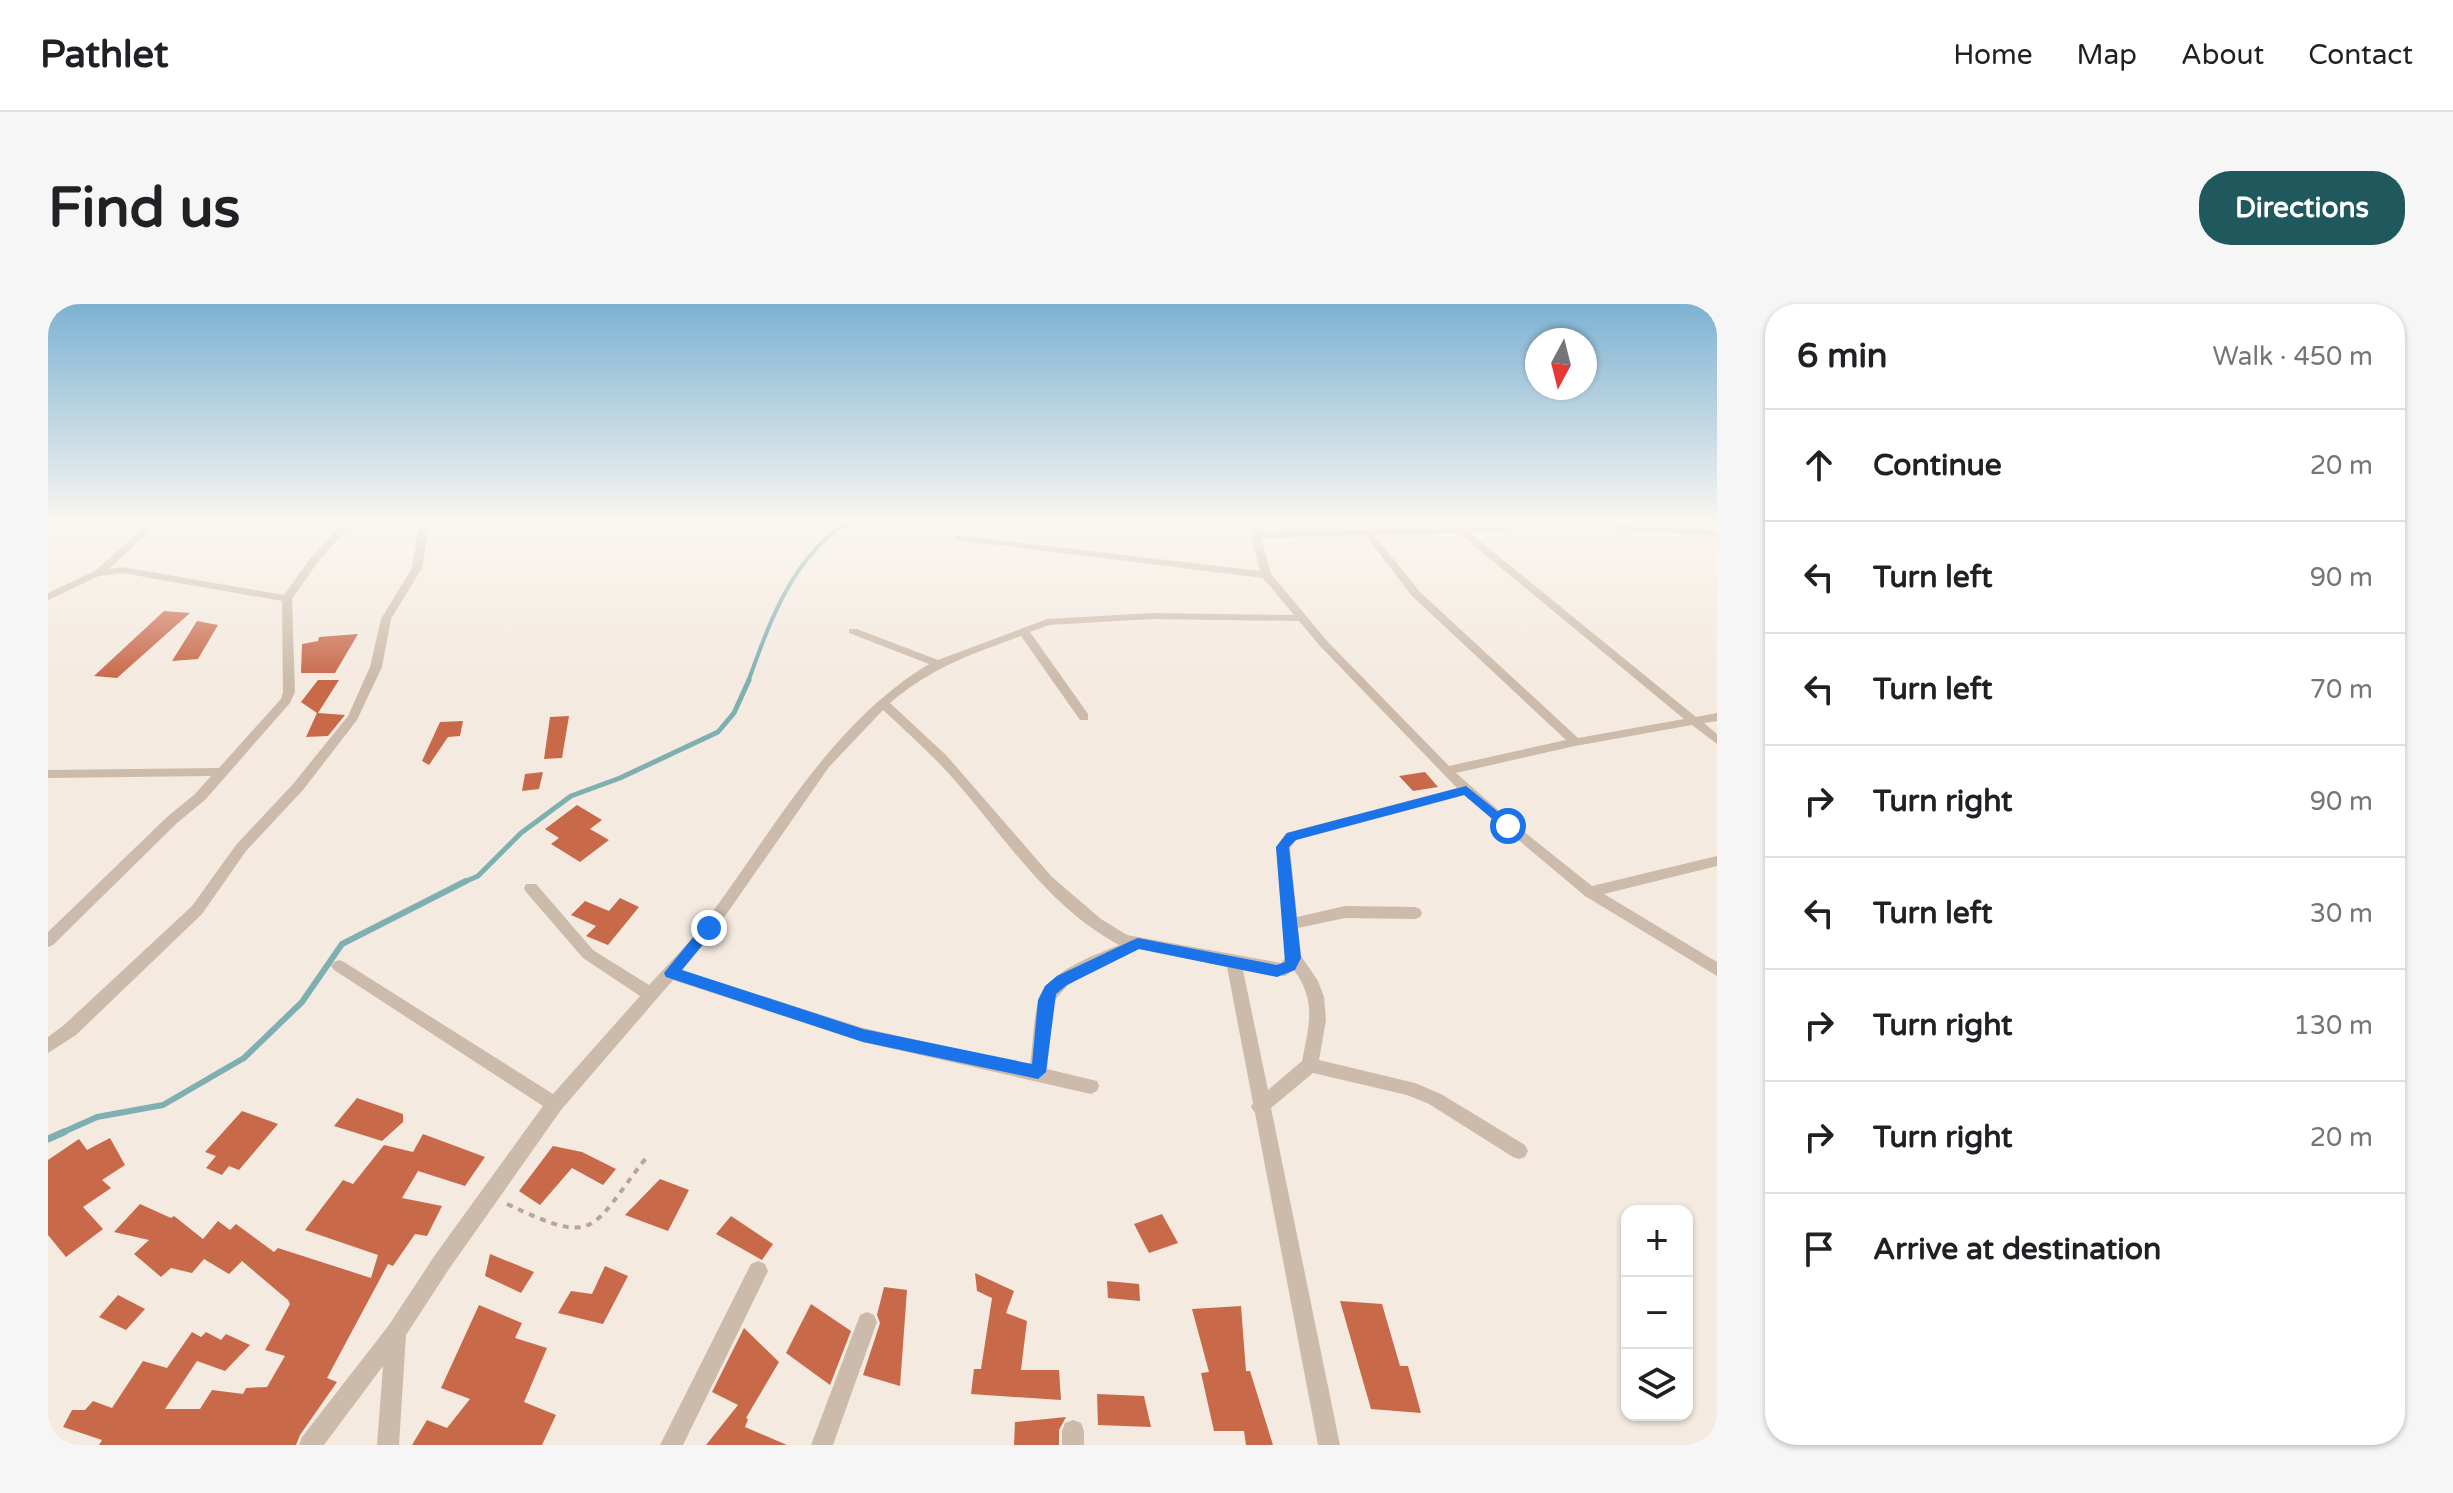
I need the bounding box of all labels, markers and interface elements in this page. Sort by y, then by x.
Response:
text: Pathlet [40,32,169,78]
text: Home [1953,38,2033,72]
text: Map [2077,38,2137,72]
text: About [2181,38,2264,72]
text: Contact [2308,38,2413,72]
button: Directions [2199,171,2405,245]
text: Find us [48,175,240,242]
north arrow [1525,328,1597,400]
text: 6 min [1797,336,1888,377]
text: Walk · 450 m [2213,341,2373,372]
icon: ahead [1797,443,1841,487]
text: Continue [1873,447,2002,484]
text: 20 m [2310,450,2373,481]
icon: left [1797,555,1841,599]
text: Turn left [1873,559,1992,596]
text: 90 m [2310,562,2373,593]
icon: left [1797,667,1841,711]
text: Turn left [1873,671,1992,708]
text: 70 m [2310,674,2373,705]
icon: right [1797,779,1841,823]
text: Turn right [1873,783,2013,820]
text: 90 m [2310,786,2373,817]
route start [1490,808,1526,844]
icon: left [1797,891,1841,935]
text: Turn left [1873,895,1992,932]
text: 30 m [2310,898,2373,929]
route end [691,910,727,946]
icon: right [1797,1003,1841,1047]
text: Turn right [1873,1007,2013,1044]
text: 130 m [2293,1010,2373,1041]
icon: right [1797,1115,1841,1159]
text: Turn right [1873,1119,2013,1156]
text: 20 m [2310,1122,2373,1153]
map controls [1621,1205,1693,1421]
button: + [1621,1205,1693,1277]
icon: arrive [1797,1227,1841,1271]
text: Arrive at destination [1873,1231,2161,1268]
button: − [1621,1277,1693,1349]
button: layers [1621,1349,1693,1421]

